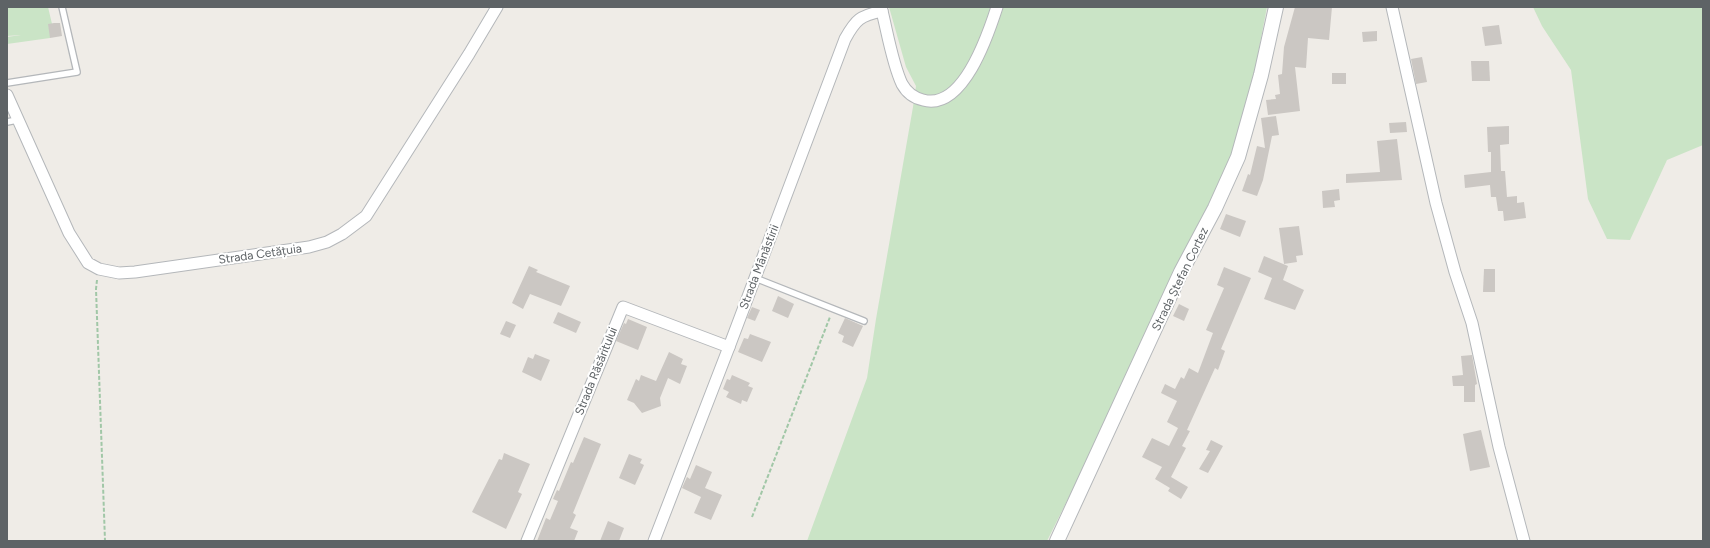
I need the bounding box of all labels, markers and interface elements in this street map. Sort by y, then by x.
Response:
street label: Strada Mânăstirii [736,223,782,311]
street label: Strada Ștefan Cortez [1149,225,1211,333]
street label: Strada Cetățuia [217,241,303,267]
street label: Strada Răsăritului [572,325,620,417]

